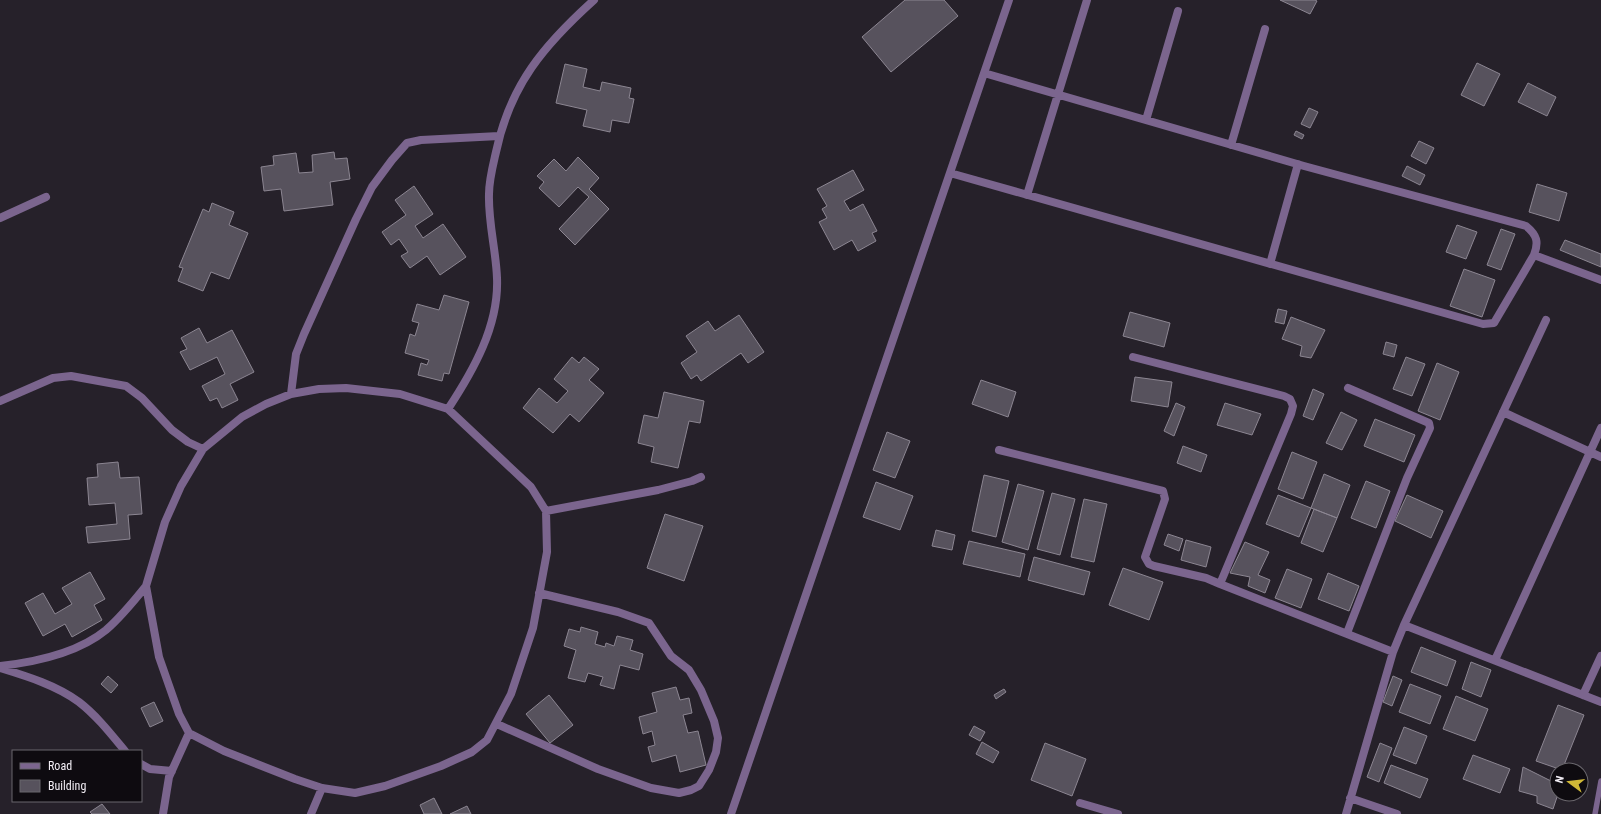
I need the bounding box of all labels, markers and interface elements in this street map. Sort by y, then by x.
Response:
legend [12,750,142,802]
text: Road [48,759,72,773]
north arrow [1549,762,1589,802]
text: N [1553,774,1567,784]
text: Building [48,779,86,793]

